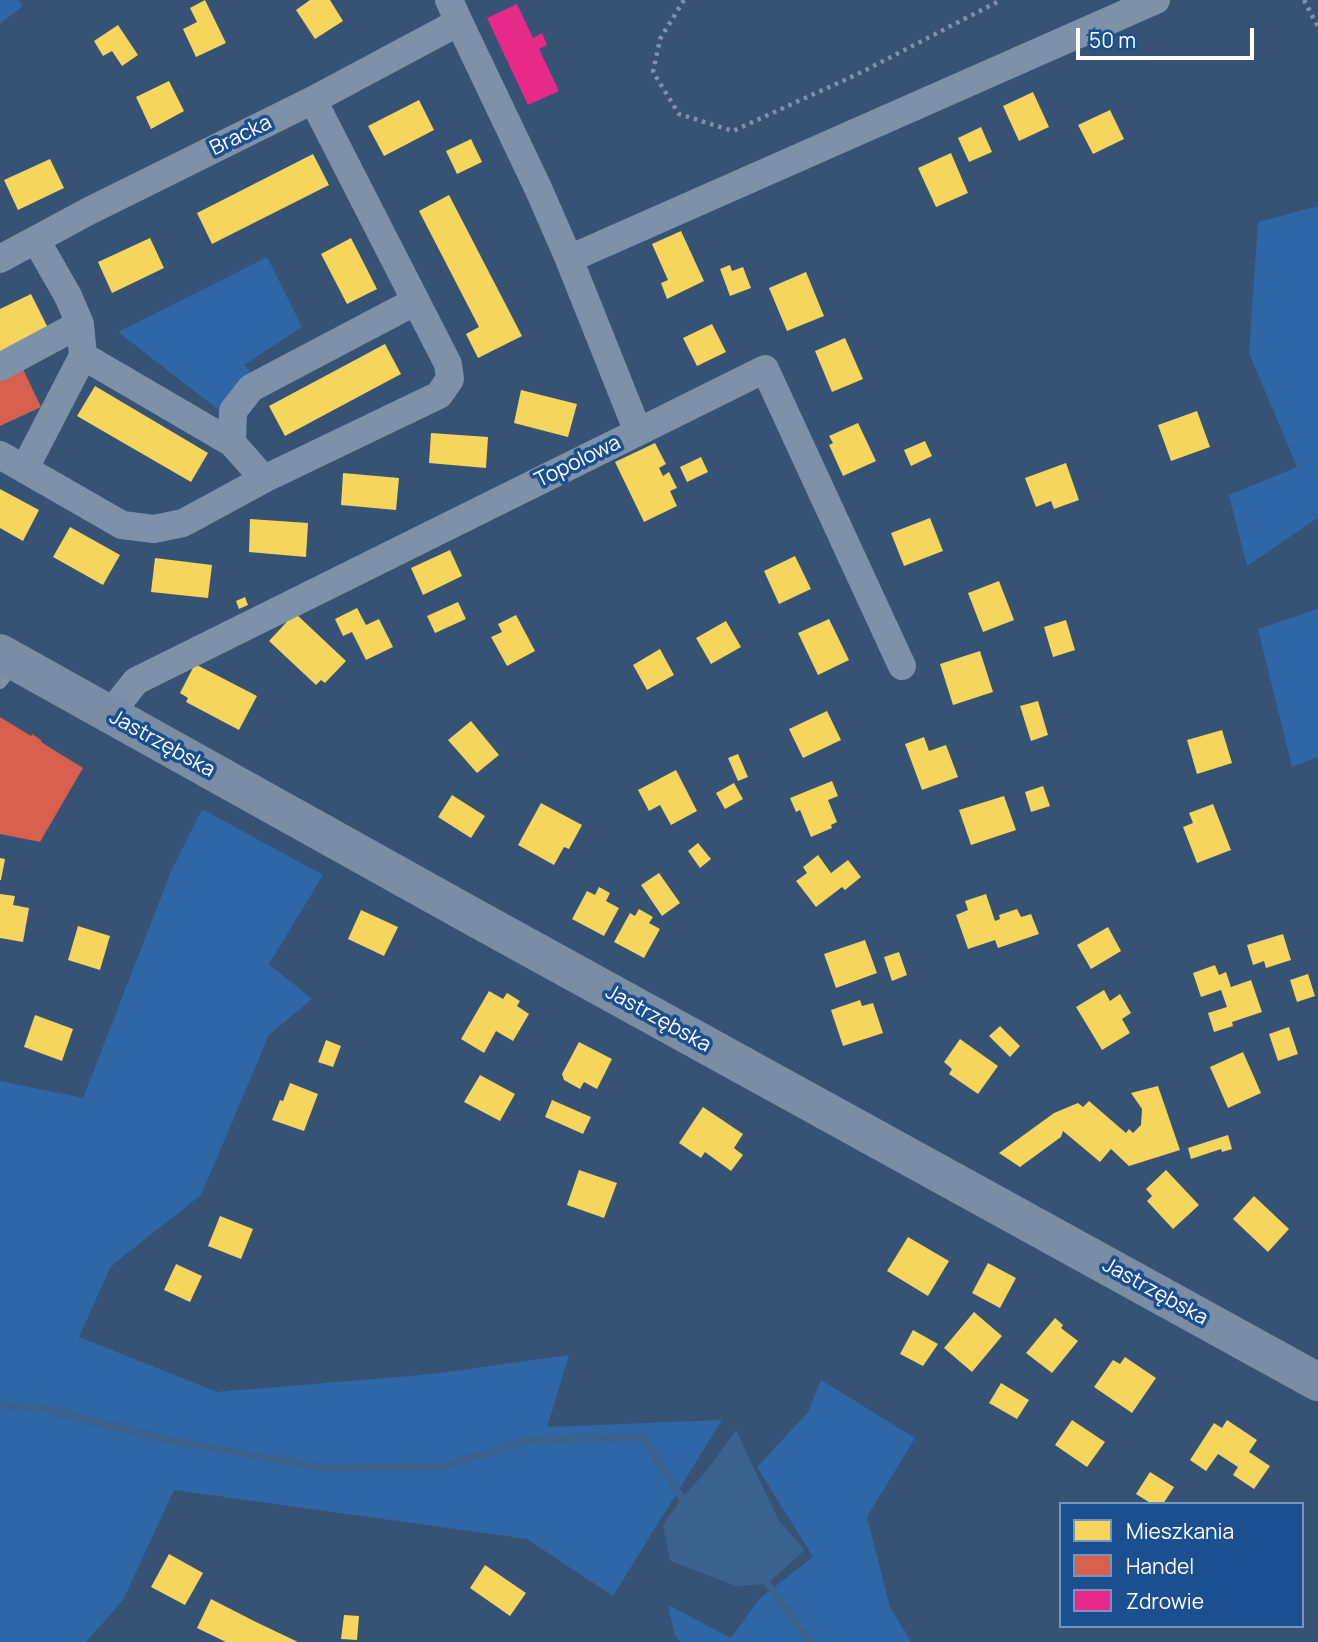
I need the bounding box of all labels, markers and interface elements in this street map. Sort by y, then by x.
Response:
scale bar [1080,14,1258,58]
text: 50 m [1089,26,1136,54]
street label: Bracka [206,110,276,162]
street label: Topolowa [531,430,625,494]
street label: Jastrzębska [105,705,219,783]
street label: Jastrzębska [601,980,715,1058]
street label: Jastrzębska [1098,1253,1212,1331]
legend [1059,1502,1304,1628]
text: Mieszkania [1126,1517,1234,1545]
text: Handel [1126,1552,1194,1580]
text: Zdrowie [1126,1587,1204,1615]

